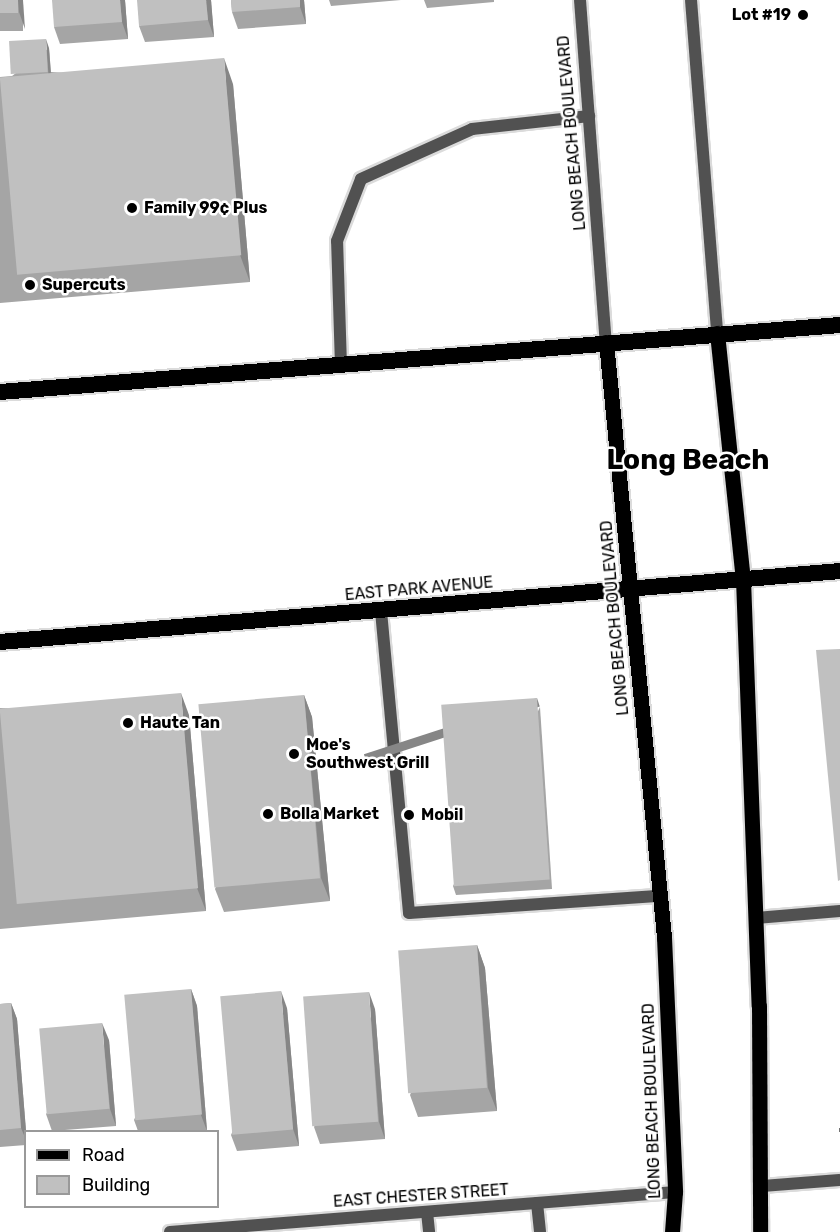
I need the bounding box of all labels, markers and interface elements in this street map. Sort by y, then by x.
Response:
place label: Lot #19 [732,5,791,25]
marker: Lot #19 [796,8,810,22]
street label: LONG BEACH BOULEVARD [554,35,590,231]
place label: Family 99¢ Plus [144,198,268,218]
marker: Family 99¢ Plus [125,201,139,215]
place label: Supercuts [42,275,126,295]
marker: Supercuts [23,278,37,292]
district label: Long Beach [607,443,769,477]
street label: LONG BEACH BOULEVARD [597,520,633,716]
street label: EAST PARK AVENUE [344,573,494,605]
place label: Haute Tan [140,713,220,733]
marker: Haute Tan [121,716,135,730]
place label: Moe's Southwest Grill [306,735,429,773]
marker: Moe's Southwest Grill [287,747,301,761]
place label: Bolla Market [280,804,379,824]
place label: Mobil [421,805,463,825]
marker: Bolla Market [261,807,275,821]
marker: Mobil [402,808,416,822]
street label: LONG BEACH BOULEVARD [639,1003,665,1199]
legend [24,1130,219,1208]
text: Road [82,1144,125,1166]
text: Building [82,1174,150,1196]
street label: EAST CHESTER STREET [332,1180,510,1212]

